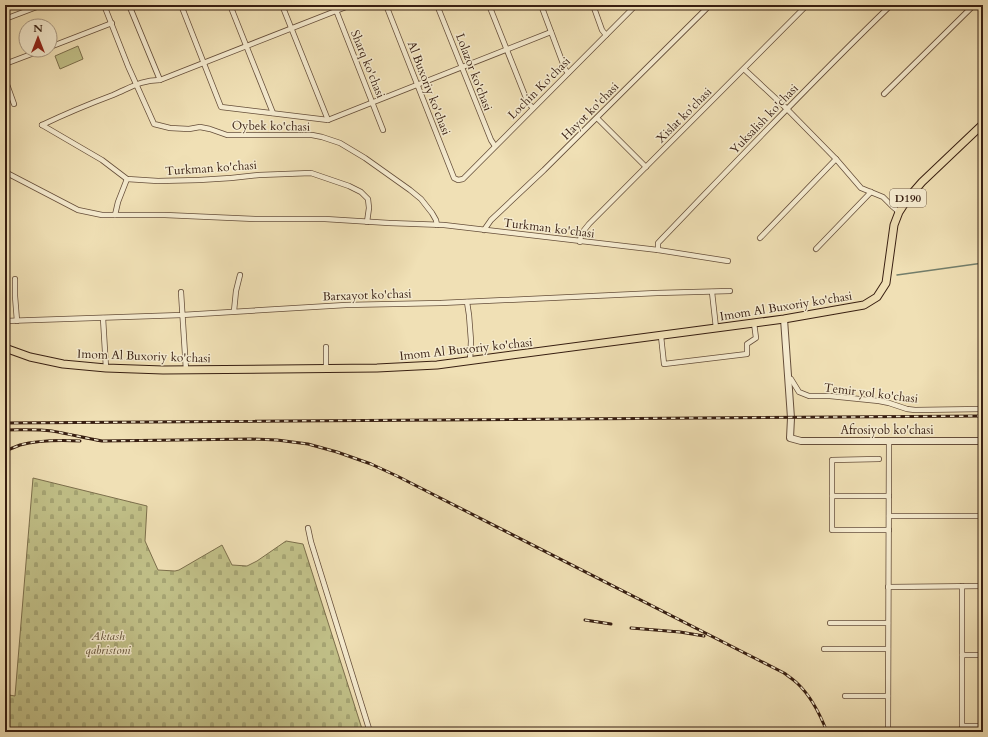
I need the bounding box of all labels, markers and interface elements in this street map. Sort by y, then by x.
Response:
north arrow [18,18,58,58]
text: N [33,21,43,36]
street label: Sharq ko'chasi [347,28,389,101]
street label: Lolazor ko'chasi [452,31,496,114]
street label: Al Buxoriy ko'chasi [404,39,455,138]
street label: Lochin Ko'chasi [504,53,574,123]
street label: Hayot ko'chasi [558,78,623,143]
street label: Yuksalish ko'chasi [726,80,802,158]
street label: Xislat ko'chasi [653,83,716,146]
street label: Oybek ko'chasi [232,117,311,135]
street label: Turkman ko'chasi [165,157,258,179]
road number: D190 [890,189,926,207]
street label: Turkman ko'chasi [502,214,596,242]
street label: Barxayot ko'chasi [322,285,412,305]
street label: Imom Al Buxoriy ko'chasi [719,288,854,324]
street label: Imom Al Buxoriy ko'chasi [399,334,534,364]
street label: Imom Al Buxoriy ko'chasi [77,346,212,366]
street label: Temir yol ko'chasi [823,379,920,407]
street label: Afrosiyob ko'chasi [840,422,934,438]
park label: Aktash qabristoni [85,628,131,658]

